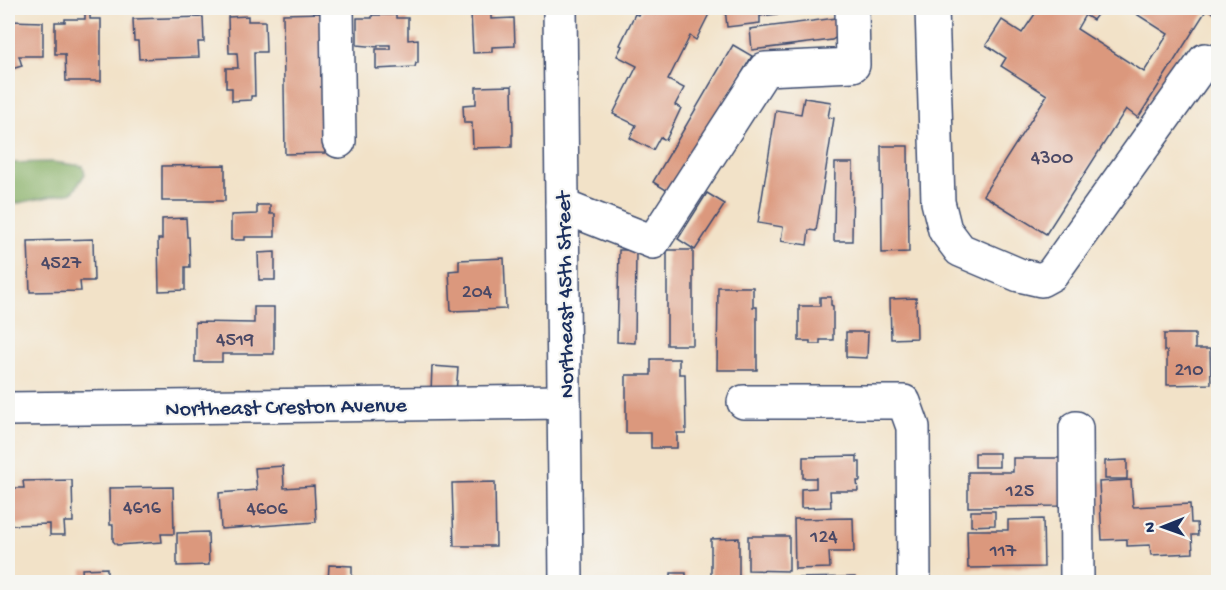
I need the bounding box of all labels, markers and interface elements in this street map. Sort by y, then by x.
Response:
house number: 4300 [1031,148,1073,171]
street label: Northeast 45th Street [552,189,582,399]
house number: 4527 [41,253,82,276]
house number: 204 [462,282,493,305]
house number: 4519 [216,330,254,353]
house number: 210 [1174,360,1204,383]
street label: Northeast Creston Avenue [165,394,408,424]
house number: 125 [1005,481,1034,504]
north arrow [1133,497,1193,557]
house number: 4616 [123,498,162,521]
house number: 4606 [246,499,288,522]
text: N [1142,521,1161,533]
house number: 124 [809,527,838,550]
house number: 117 [989,541,1017,564]

